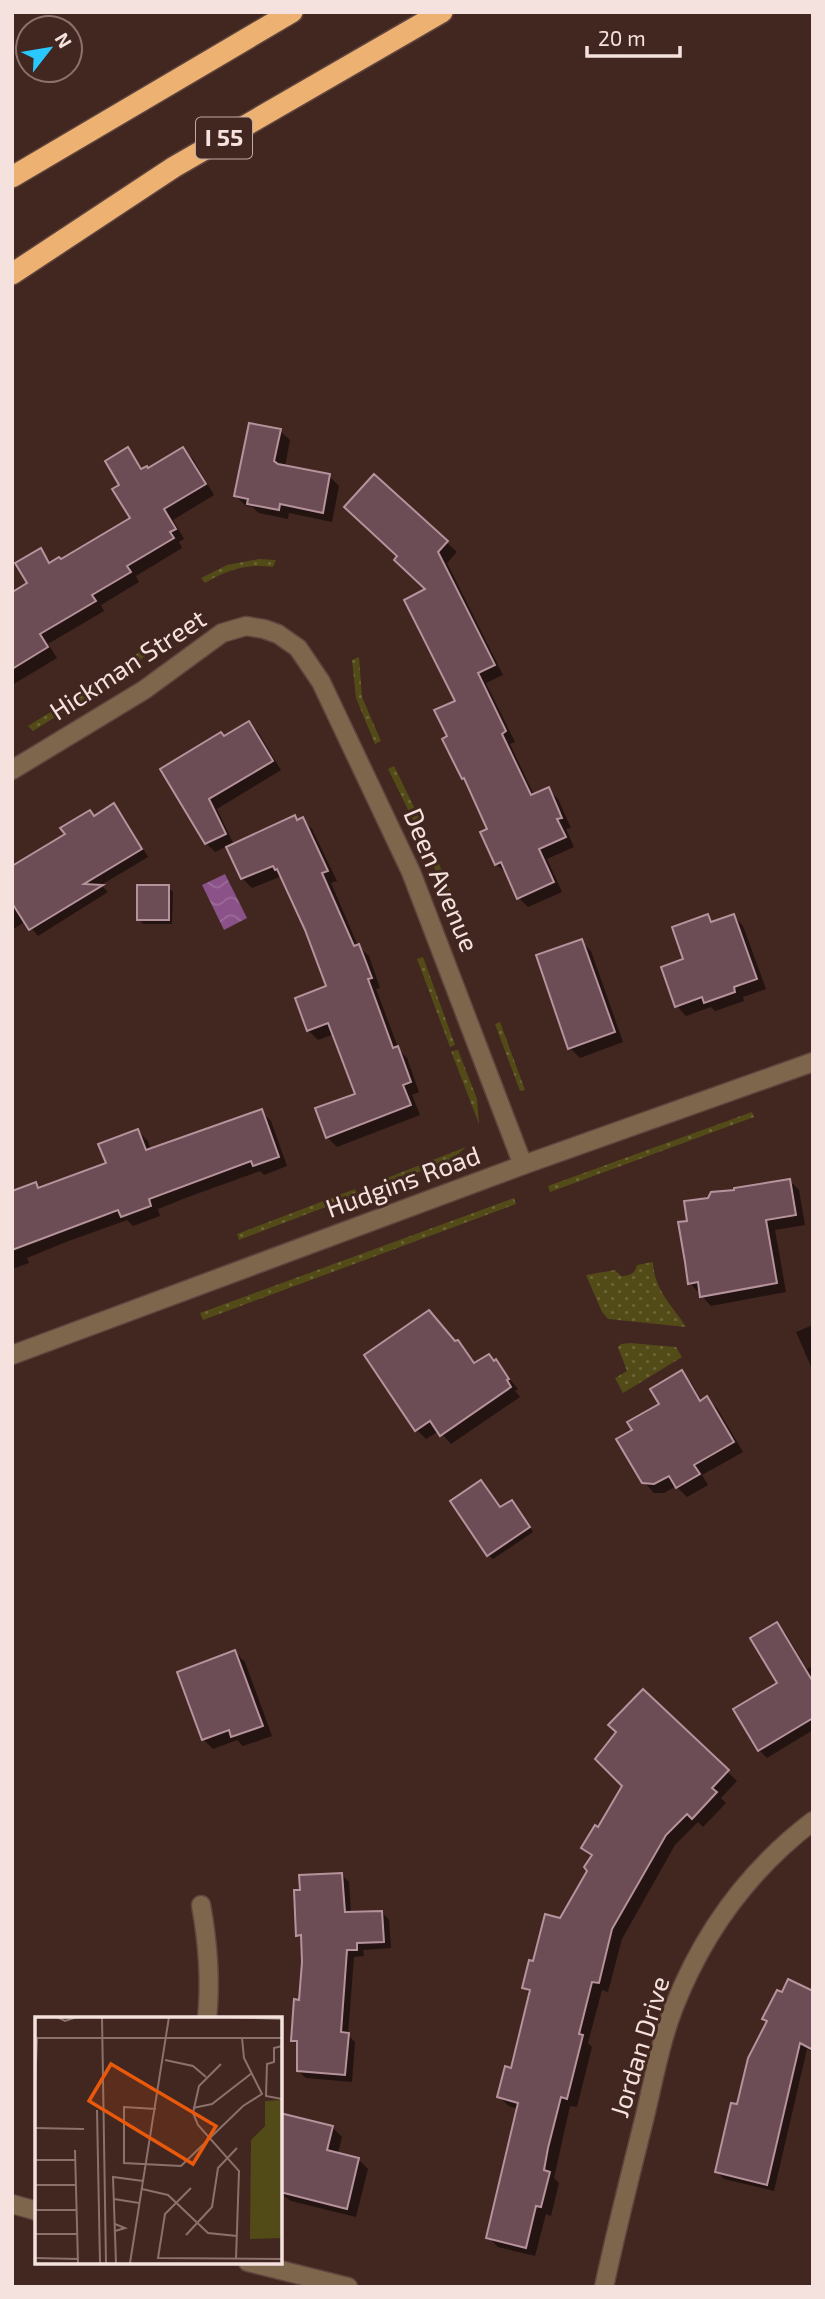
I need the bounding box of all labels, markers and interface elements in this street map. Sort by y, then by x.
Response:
north arrow [14,14,84,84]
scale bar [587,14,680,58]
text: 20 m [598,25,646,50]
text: N [51,28,77,52]
road number: I 55 [196,118,252,158]
street label: Hickman Street [43,602,211,726]
street label: Deen Avenue [398,803,486,956]
street label: Hudgins Road [321,1138,484,1223]
street label: Jordan Drive [602,1972,675,2121]
inset map [35,2017,282,2264]

